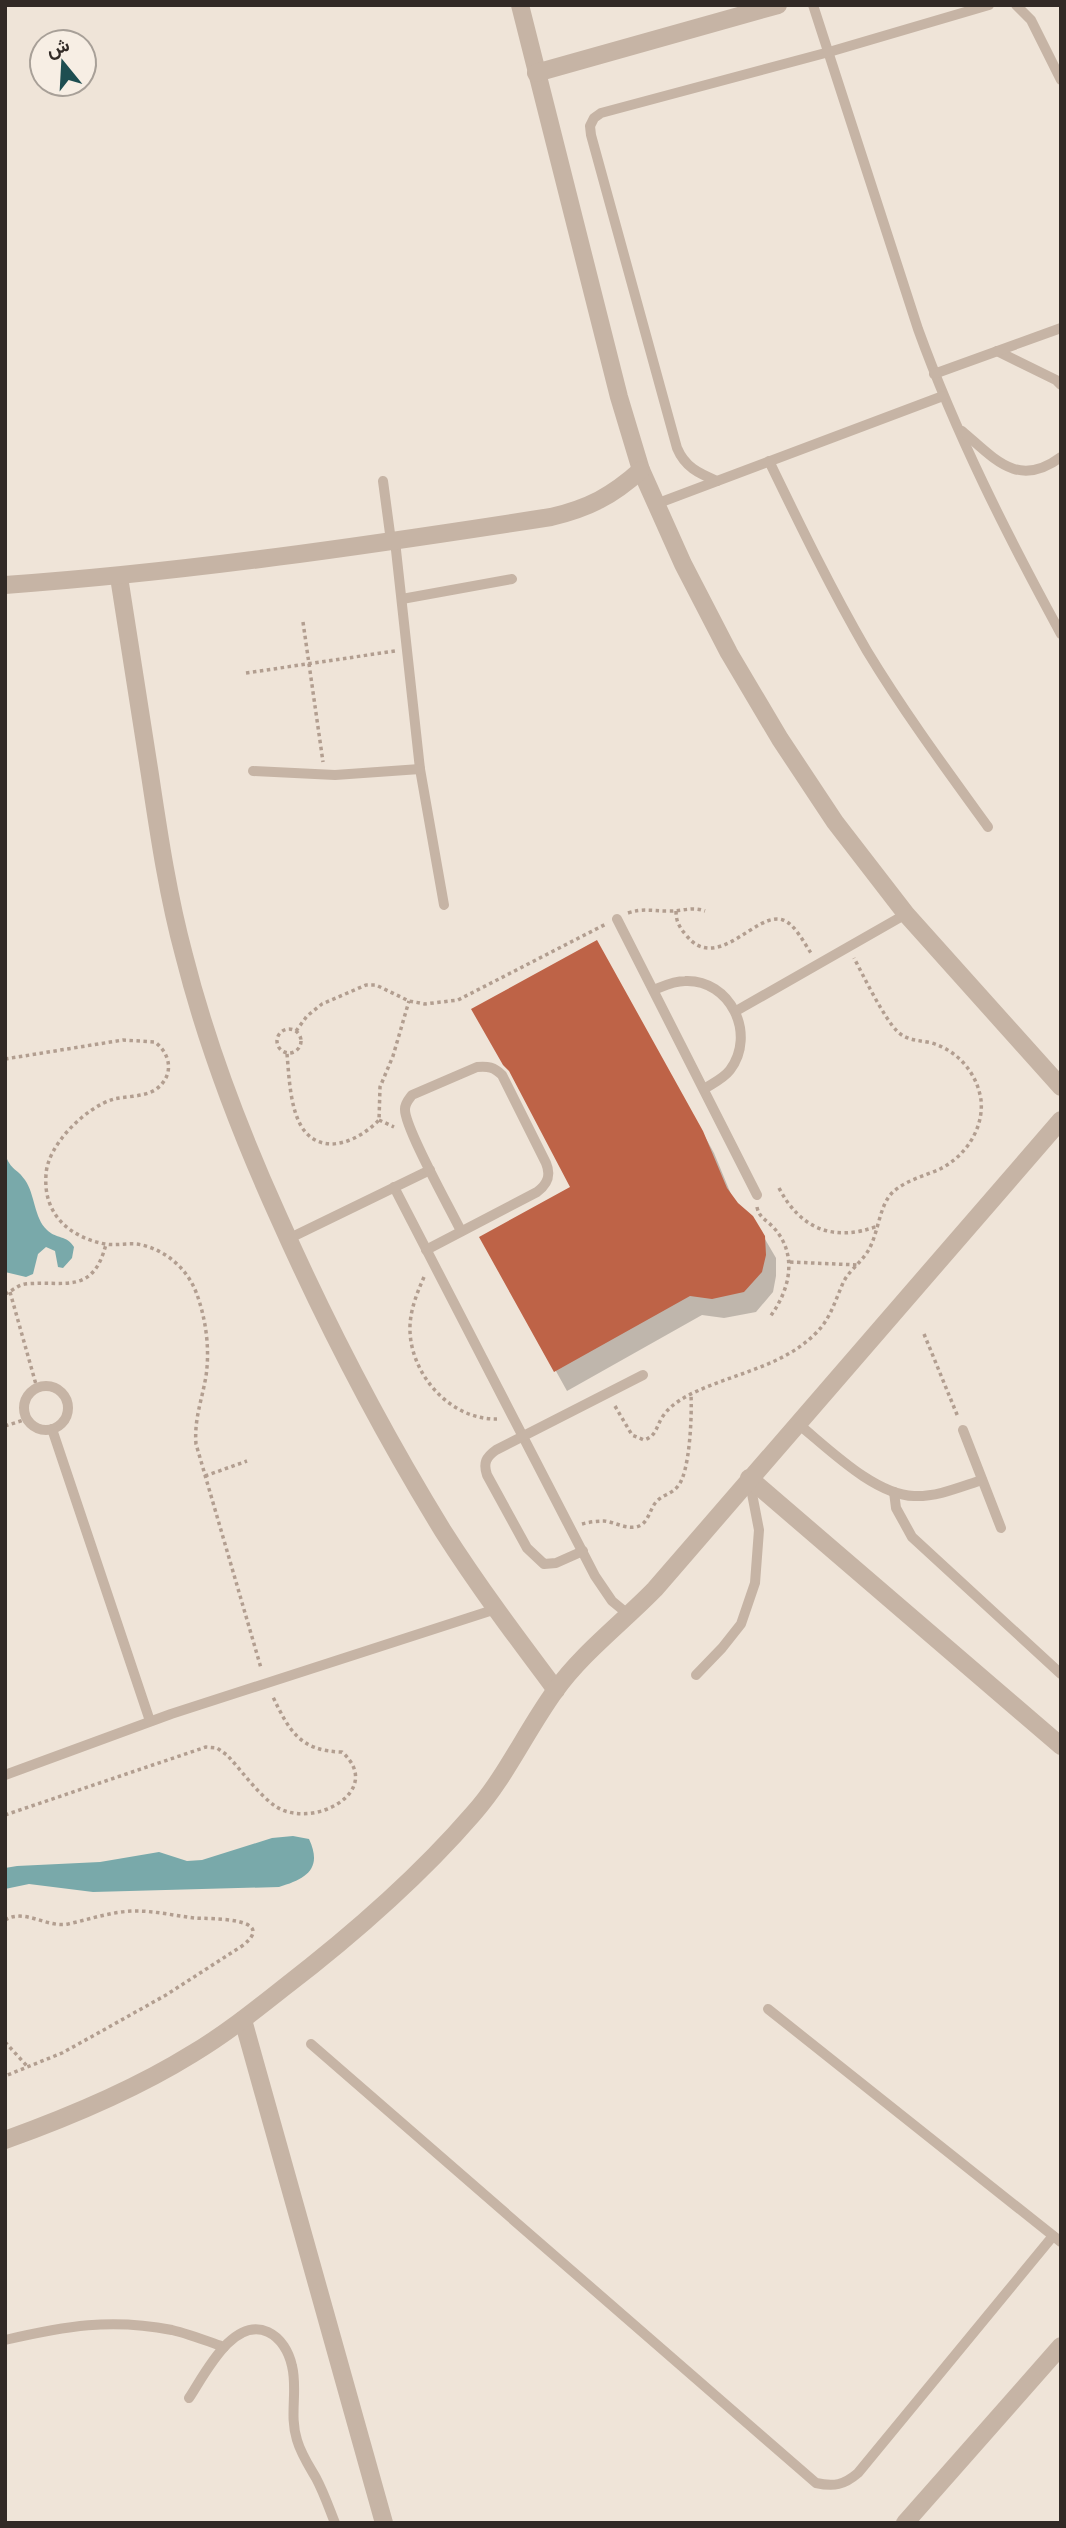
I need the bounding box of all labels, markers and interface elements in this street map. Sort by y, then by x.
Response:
north arrow [28,28,98,98]
text: ش [43,31,73,64]

